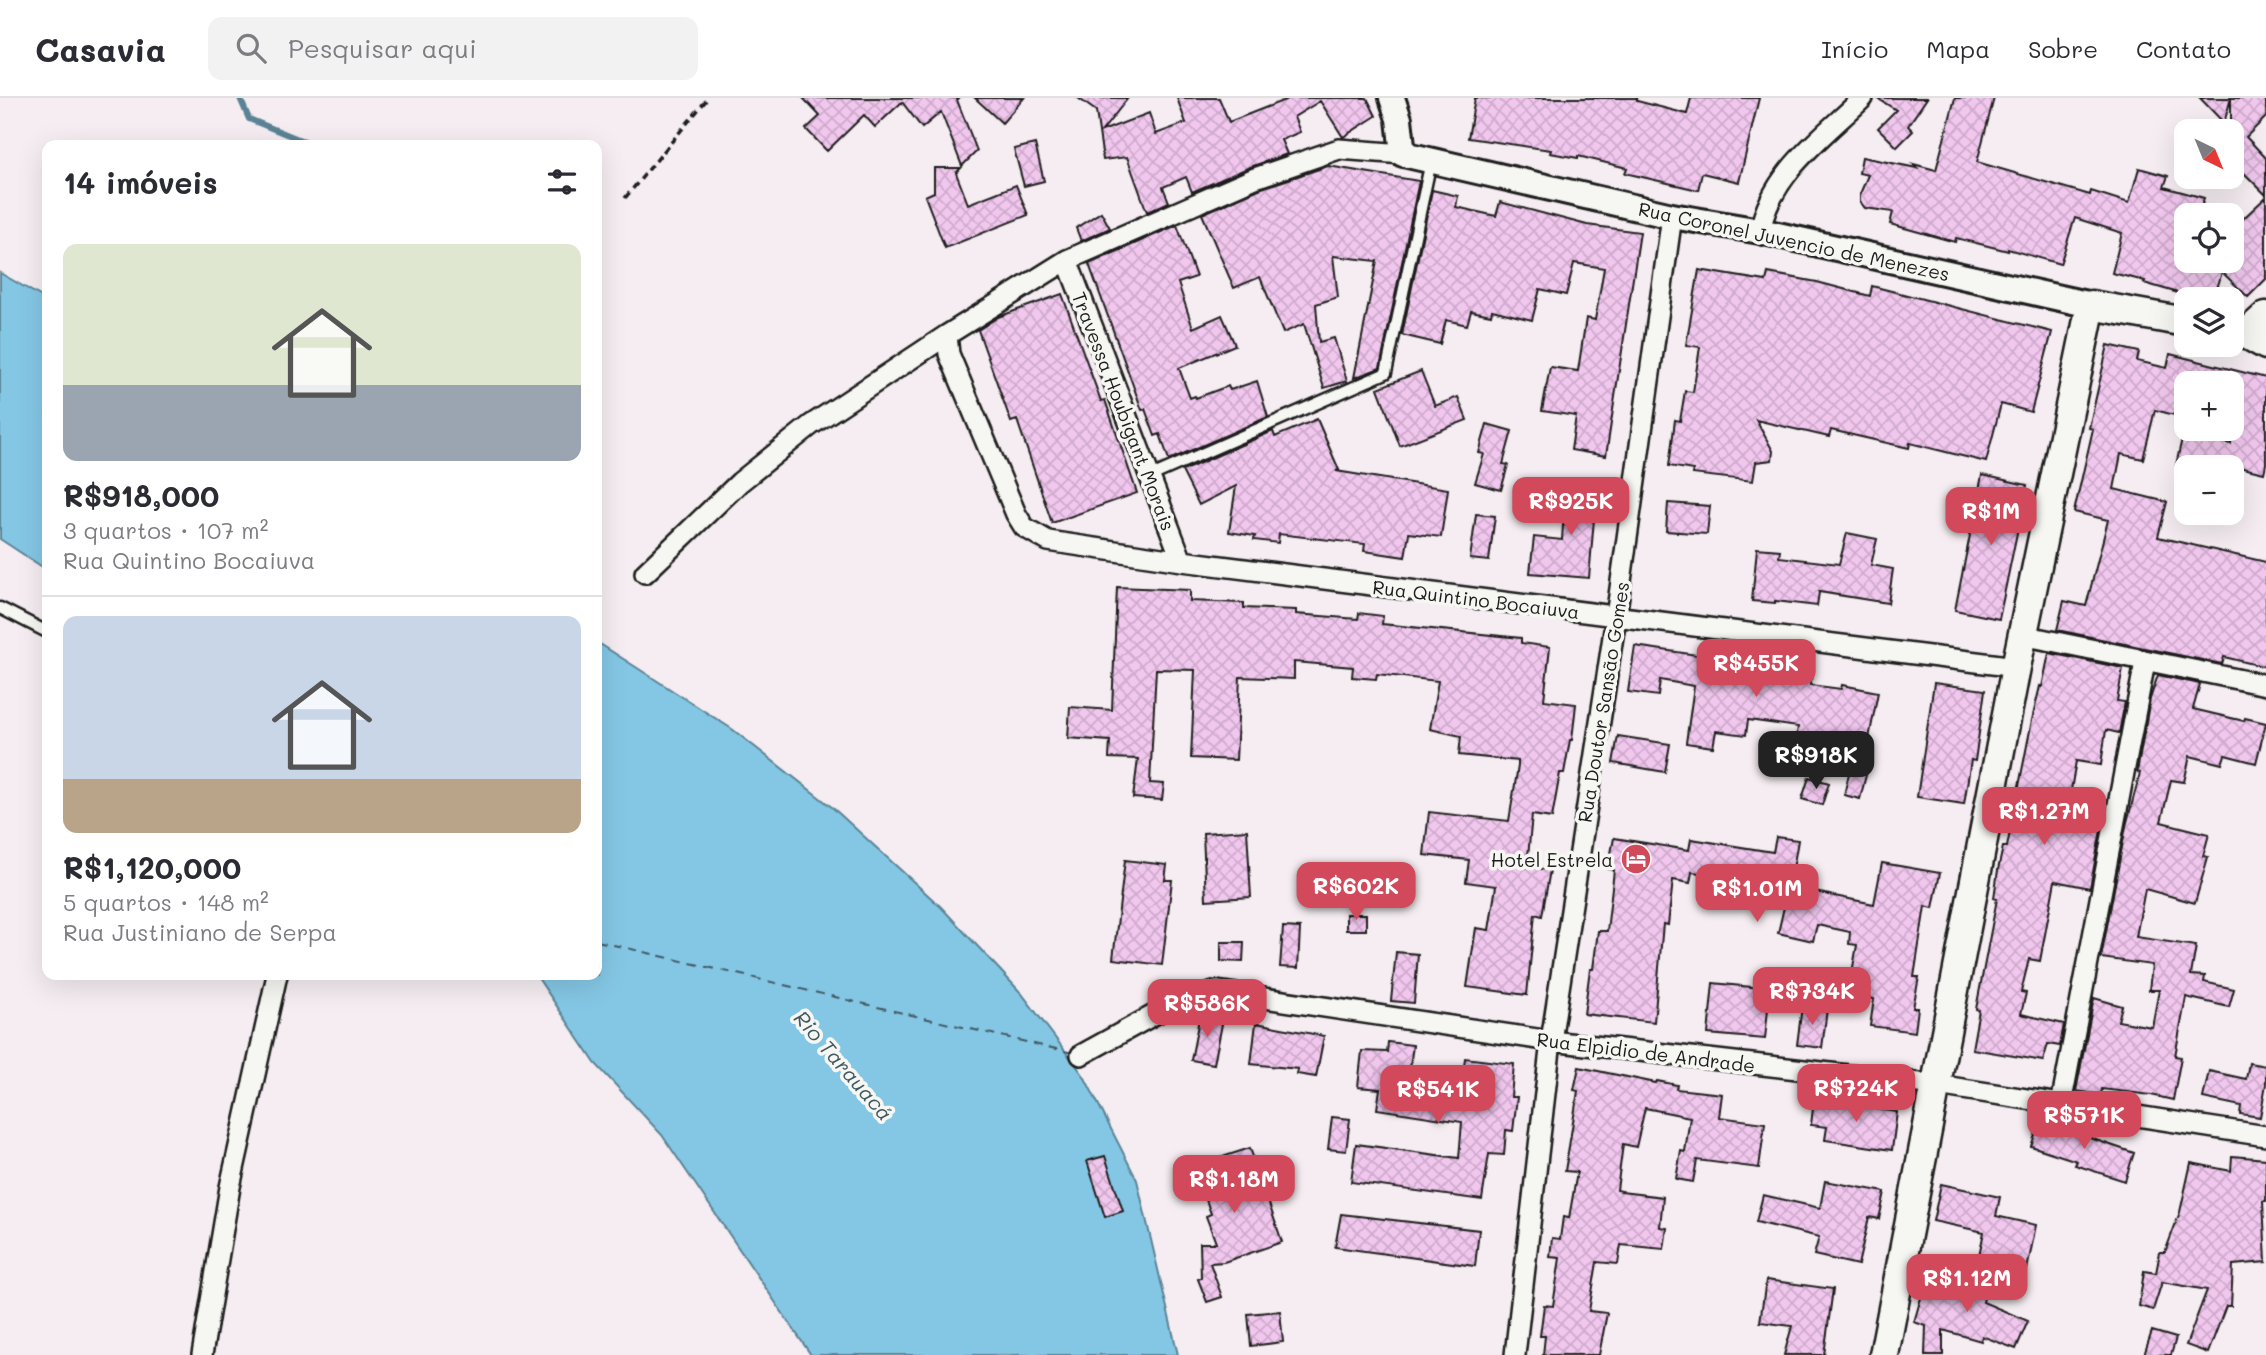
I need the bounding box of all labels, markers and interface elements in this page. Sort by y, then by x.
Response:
search box [208,17,698,80]
text: Casavia [35,27,166,70]
icon: search [232,29,270,67]
text: Pesquisar aqui [288,31,477,65]
text: Início [1821,33,1888,64]
text: Mapa [1926,33,1990,64]
text: Sobre [2028,33,2098,64]
text: Contato [2136,33,2231,64]
north arrow [2174,119,2244,189]
map controls [2174,119,2244,525]
text: 14 imóveis [63,162,218,202]
icon: filters [543,163,581,201]
street label: Rua Coronel Juvencio de Menezes [1636,196,1952,286]
button: locate [2174,203,2244,273]
button: layers [2174,287,2244,357]
street label: Travessa Houbigant Morais [1067,288,1181,534]
icon: home [259,290,385,416]
button: + [2174,371,2244,441]
button: − [2174,455,2244,525]
text: R$918,000 [63,475,219,515]
pin: R$925K [1514,478,1628,537]
text: R$925K [1528,485,1614,515]
pin: R$1M [1950,488,2032,547]
text: R$1M [1962,495,2020,525]
text: 3 quartos · 107 m² [63,515,268,545]
text: Rua Quintino Bocaiuva [63,545,315,575]
street label: Rua Quintino Bocaiuva [1371,574,1581,624]
street label: Rua Doutor Sansão Gomes [1572,580,1634,824]
pin: R$455K [1699,640,1813,699]
text: R$455K [1713,647,1799,677]
icon: home [259,662,385,788]
pin: R$918K [1759,732,1873,791]
text: R$918K [1774,739,1858,769]
pin: R$1.27M [1979,788,2109,847]
text: R$1.27M [1998,795,2090,825]
hotel icon: Hotel Estrela [1619,842,1653,876]
text: R$1,120,000 [63,847,241,887]
place label: Hotel Estrela [1491,847,1613,872]
pin: R$602K [1299,862,1413,922]
pin: R$1.01M [1692,864,1822,924]
text: R$602K [1313,870,1399,900]
text: R$1.01M [1712,872,1803,902]
text: 5 quartos · 148 m² [63,887,269,917]
text: Rua Justiniano de Serpa [63,917,337,947]
pin: R$734K [1755,968,1869,1027]
text: R$734K [1769,975,1855,1005]
pin: R$586K [1150,979,1264,1039]
text: R$586K [1164,987,1250,1017]
water label: Rio Tarauacá [789,1004,899,1126]
street label: Rua Elpidio de Andrade [1535,1026,1757,1078]
pin: R$724K [1799,1065,1913,1124]
pin: R$541K [1381,1066,1495,1125]
text: R$724K [1813,1072,1899,1102]
text: R$541K [1396,1073,1480,1103]
pin: R$571K [2027,1091,2141,1151]
text: R$571K [2043,1099,2125,1129]
pin: R$1.18M [1169,1156,1299,1215]
text: R$1.18M [1189,1163,1279,1193]
pin: R$1.12M [1902,1254,2032,1314]
text: R$1.12M [1922,1262,2012,1292]

